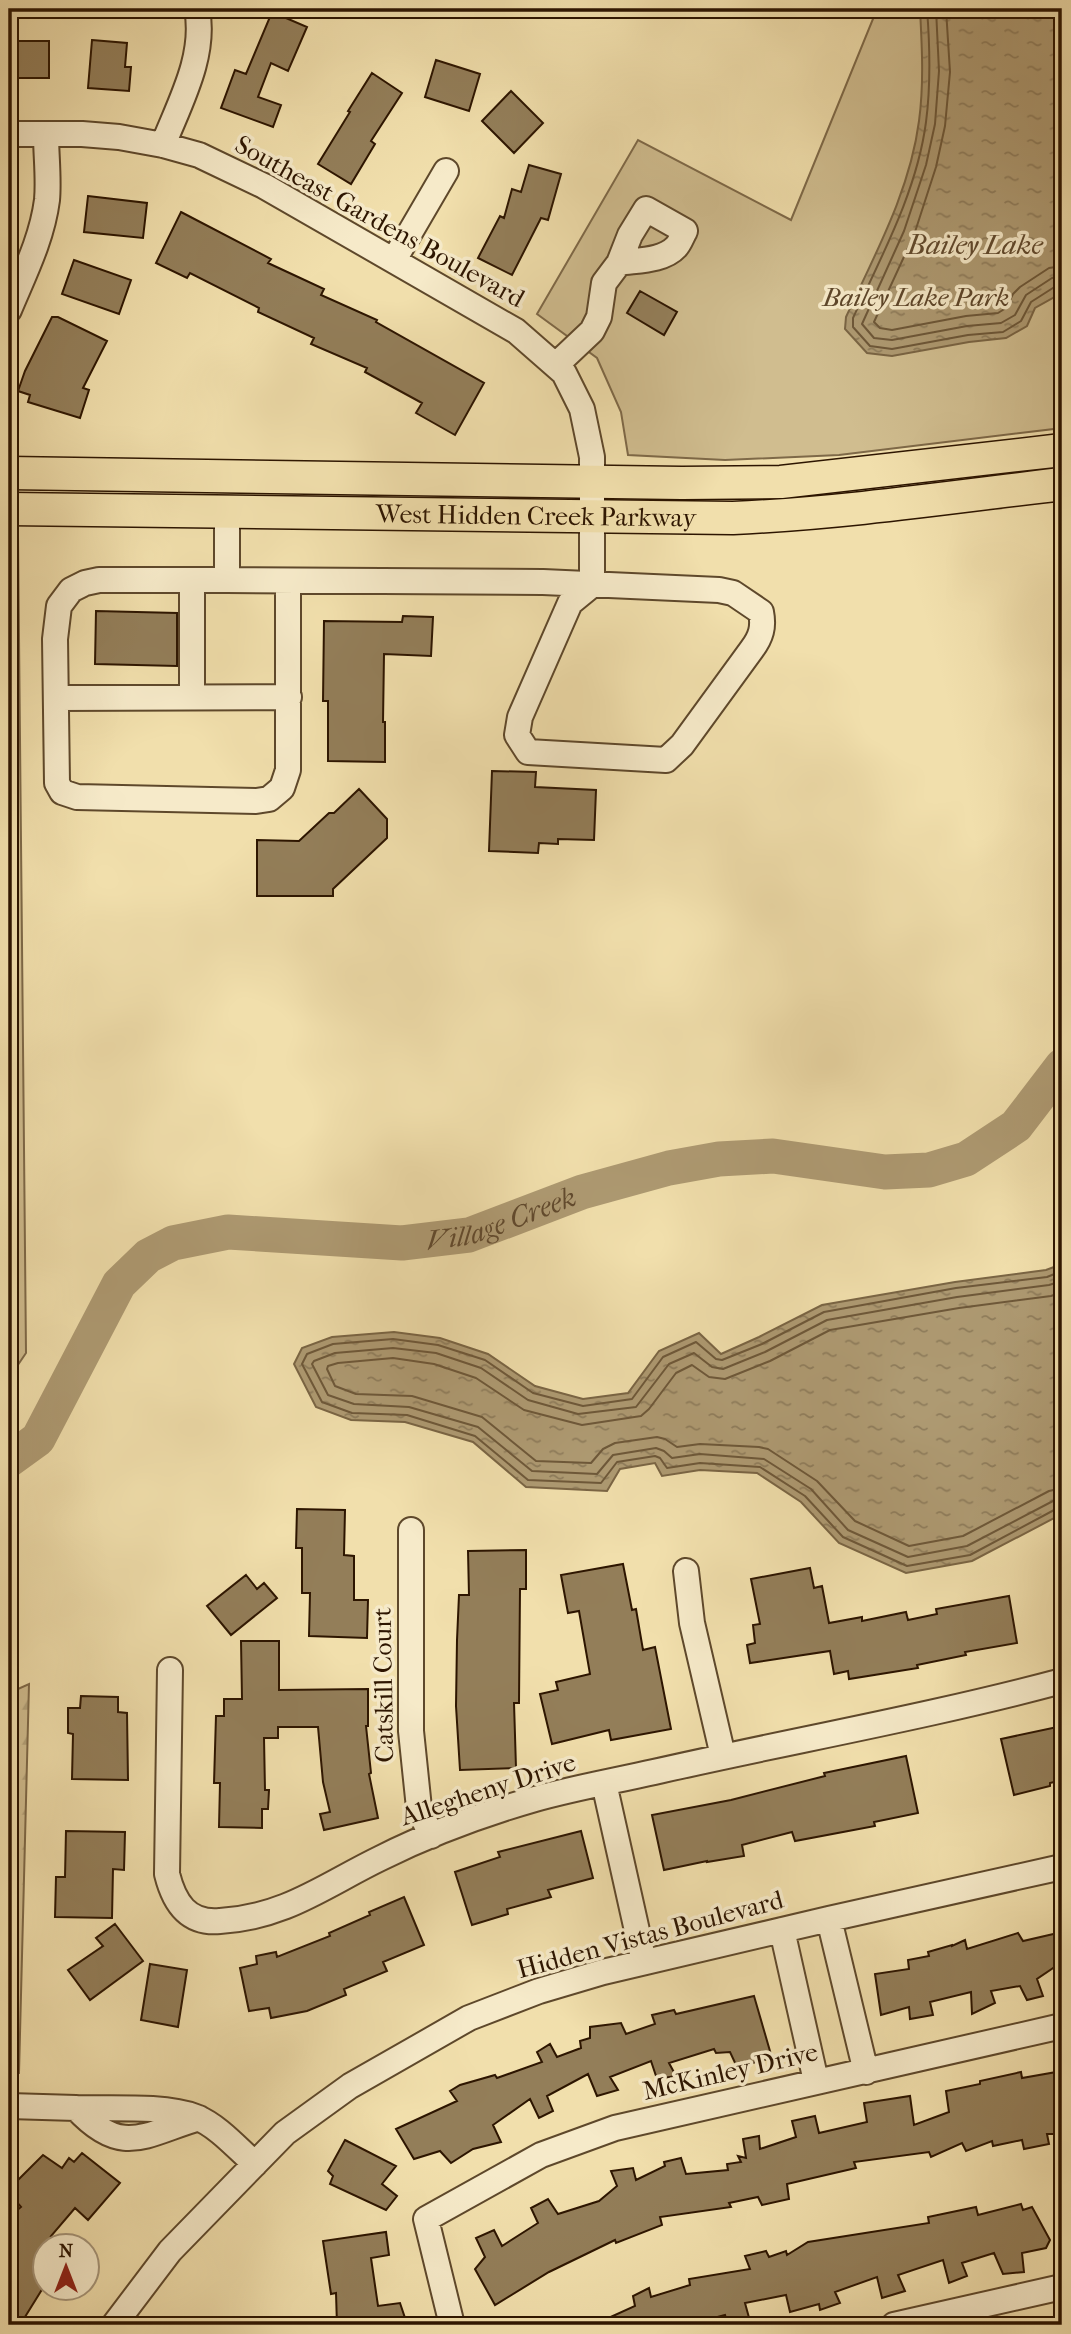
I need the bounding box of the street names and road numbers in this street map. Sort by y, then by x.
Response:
street label: Southeast Gardens Boulevard [230,129,531,315]
street label: West Hidden Creek Parkway [375,499,697,534]
street label: Catskill Court [367,1606,400,1763]
street label: Allegheny Drive [396,1747,580,1833]
street label: Hidden Vistas Boulevard [514,1884,787,1985]
street label: McKinley Drive [639,2036,821,2107]

